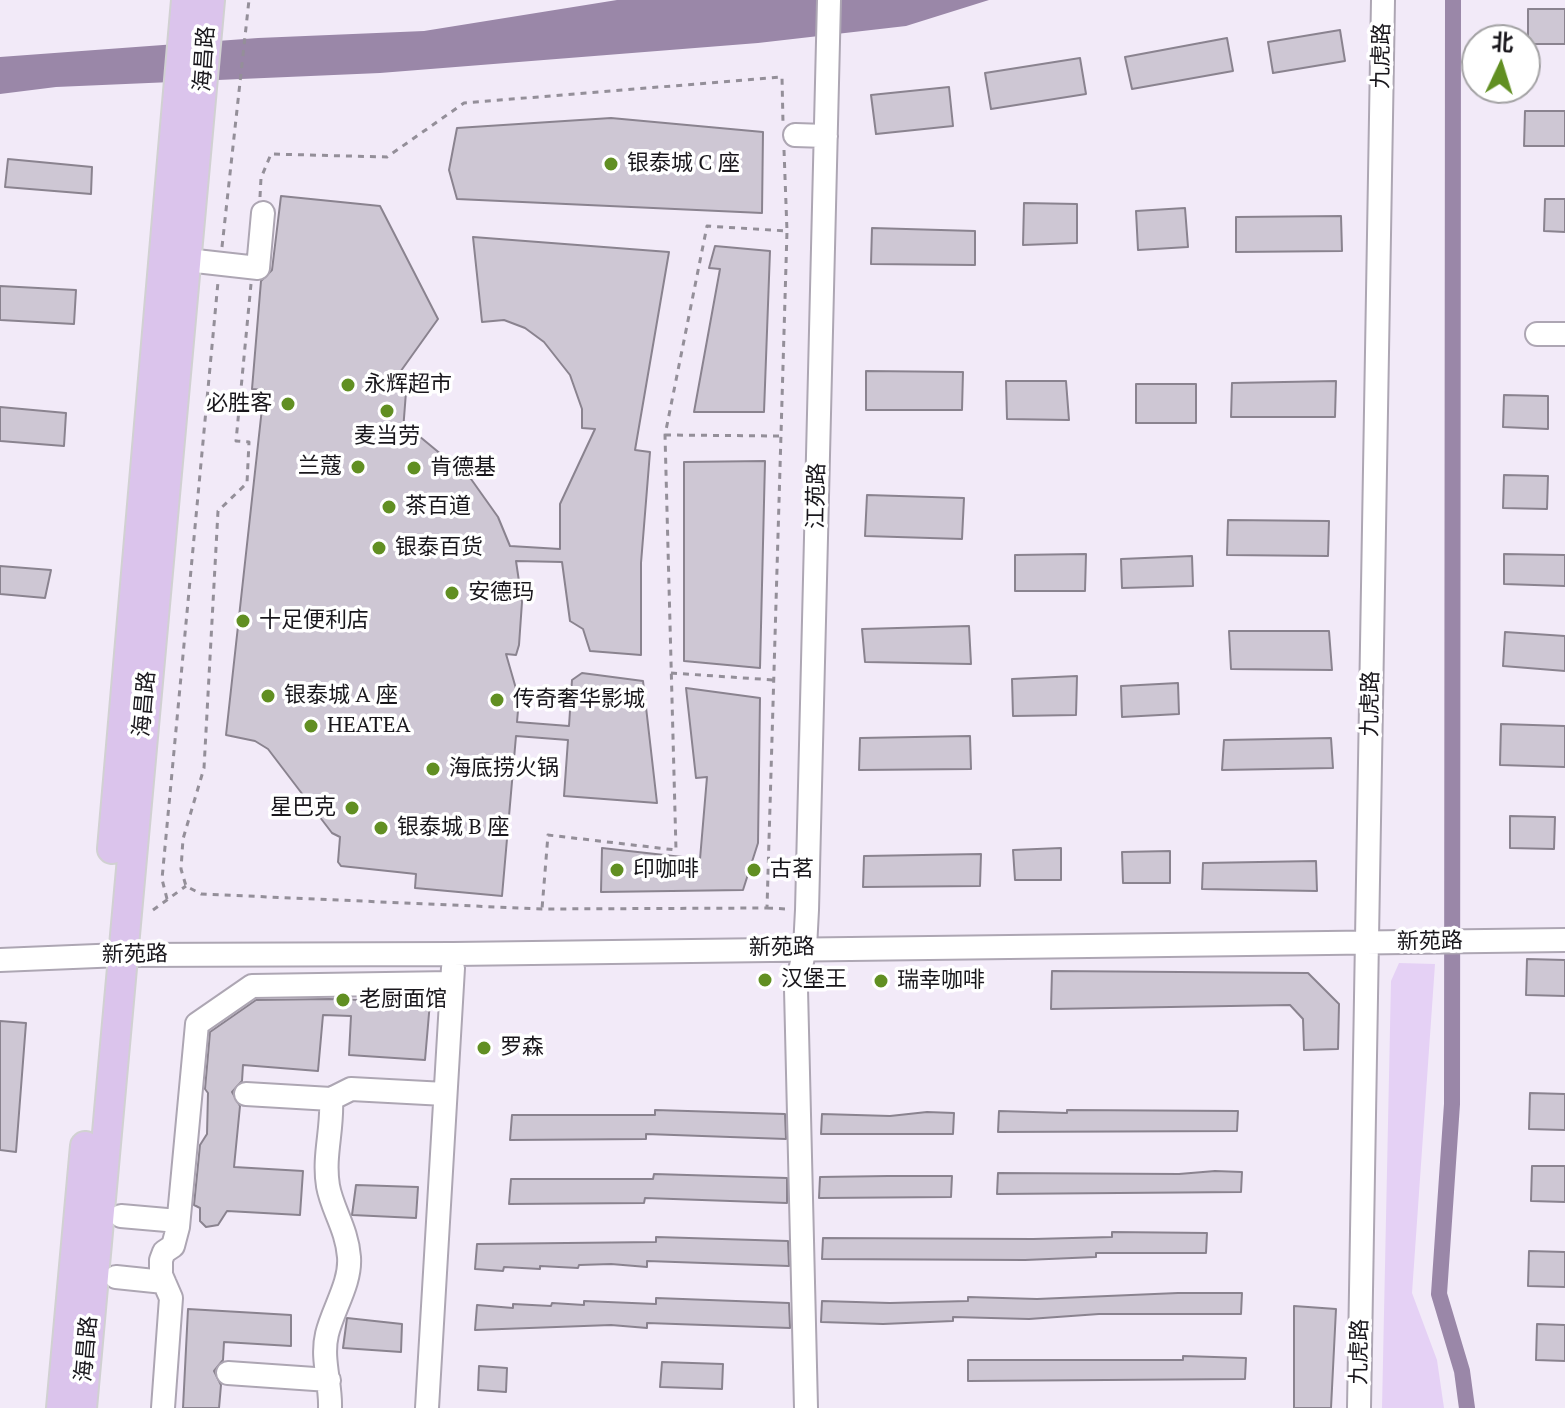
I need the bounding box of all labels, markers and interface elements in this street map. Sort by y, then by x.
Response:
street label: 九虎路 [1368,23,1396,89]
north arrow [1461,24,1541,104]
street label: 海昌路 [190,25,220,93]
text: 北 [1491,26,1515,57]
place label: 银泰城 C 座 [627,151,740,177]
marker: 银泰城 C 座 [602,155,620,173]
place label: 永辉超市 [364,372,452,398]
marker: 永辉超市 [339,376,357,394]
place label: 必胜客 [206,391,272,417]
marker: 必胜客 [279,395,297,413]
marker: 麦当劳 [378,402,396,420]
place label: 麦当劳 [354,424,420,450]
place label: 兰蔻 [298,454,342,480]
place label: 肯德基 [430,455,496,481]
marker: 兰蔻 [349,458,367,476]
marker: 肯德基 [405,459,423,477]
street label: 江苑路 [803,463,831,529]
place label: 茶百道 [405,494,471,520]
marker: 茶百道 [380,498,398,516]
place label: 银泰百货 [395,535,483,561]
marker: 银泰百货 [370,539,388,557]
place label: 安德玛 [468,580,534,606]
marker: 安德玛 [443,584,461,602]
place label: 十足便利店 [259,608,369,634]
marker: 十足便利店 [234,612,252,630]
street label: 海昌路 [129,670,161,738]
street label: 九虎路 [1357,671,1385,737]
place label: 银泰城 A 座 [284,683,398,709]
marker: 银泰城 A 座 [259,687,277,705]
place label: 传奇奢华影城 [513,687,645,713]
marker: 传奇奢华影城 [488,691,506,709]
place label: HEATEA [327,713,411,739]
marker: HEATEA [302,717,320,735]
place label: 海底捞火锅 [449,756,559,782]
marker: 海底捞火锅 [424,760,442,778]
place label: 星巴克 [270,795,336,821]
marker: 星巴克 [343,799,361,817]
place label: 银泰城 B 座 [397,815,509,841]
marker: 银泰城 B 座 [372,819,390,837]
place label: 印咖啡 [633,857,699,883]
place label: 古茗 [770,857,814,883]
marker: 印咖啡 [608,861,626,879]
marker: 古茗 [745,861,763,879]
street label: 新苑路 [1397,928,1463,956]
street label: 新苑路 [749,934,815,962]
street label: 新苑路 [102,941,168,969]
place label: 汉堡王 [781,967,847,993]
place label: 瑞幸咖啡 [897,968,985,994]
marker: 汉堡王 [756,971,774,989]
marker: 瑞幸咖啡 [872,972,890,990]
place label: 老厨面馆 [359,987,447,1013]
marker: 老厨面馆 [334,991,352,1009]
place label: 罗森 [500,1035,544,1061]
marker: 罗森 [475,1039,493,1057]
street label: 海昌路 [71,1315,103,1383]
street label: 九虎路 [1346,1319,1374,1385]

